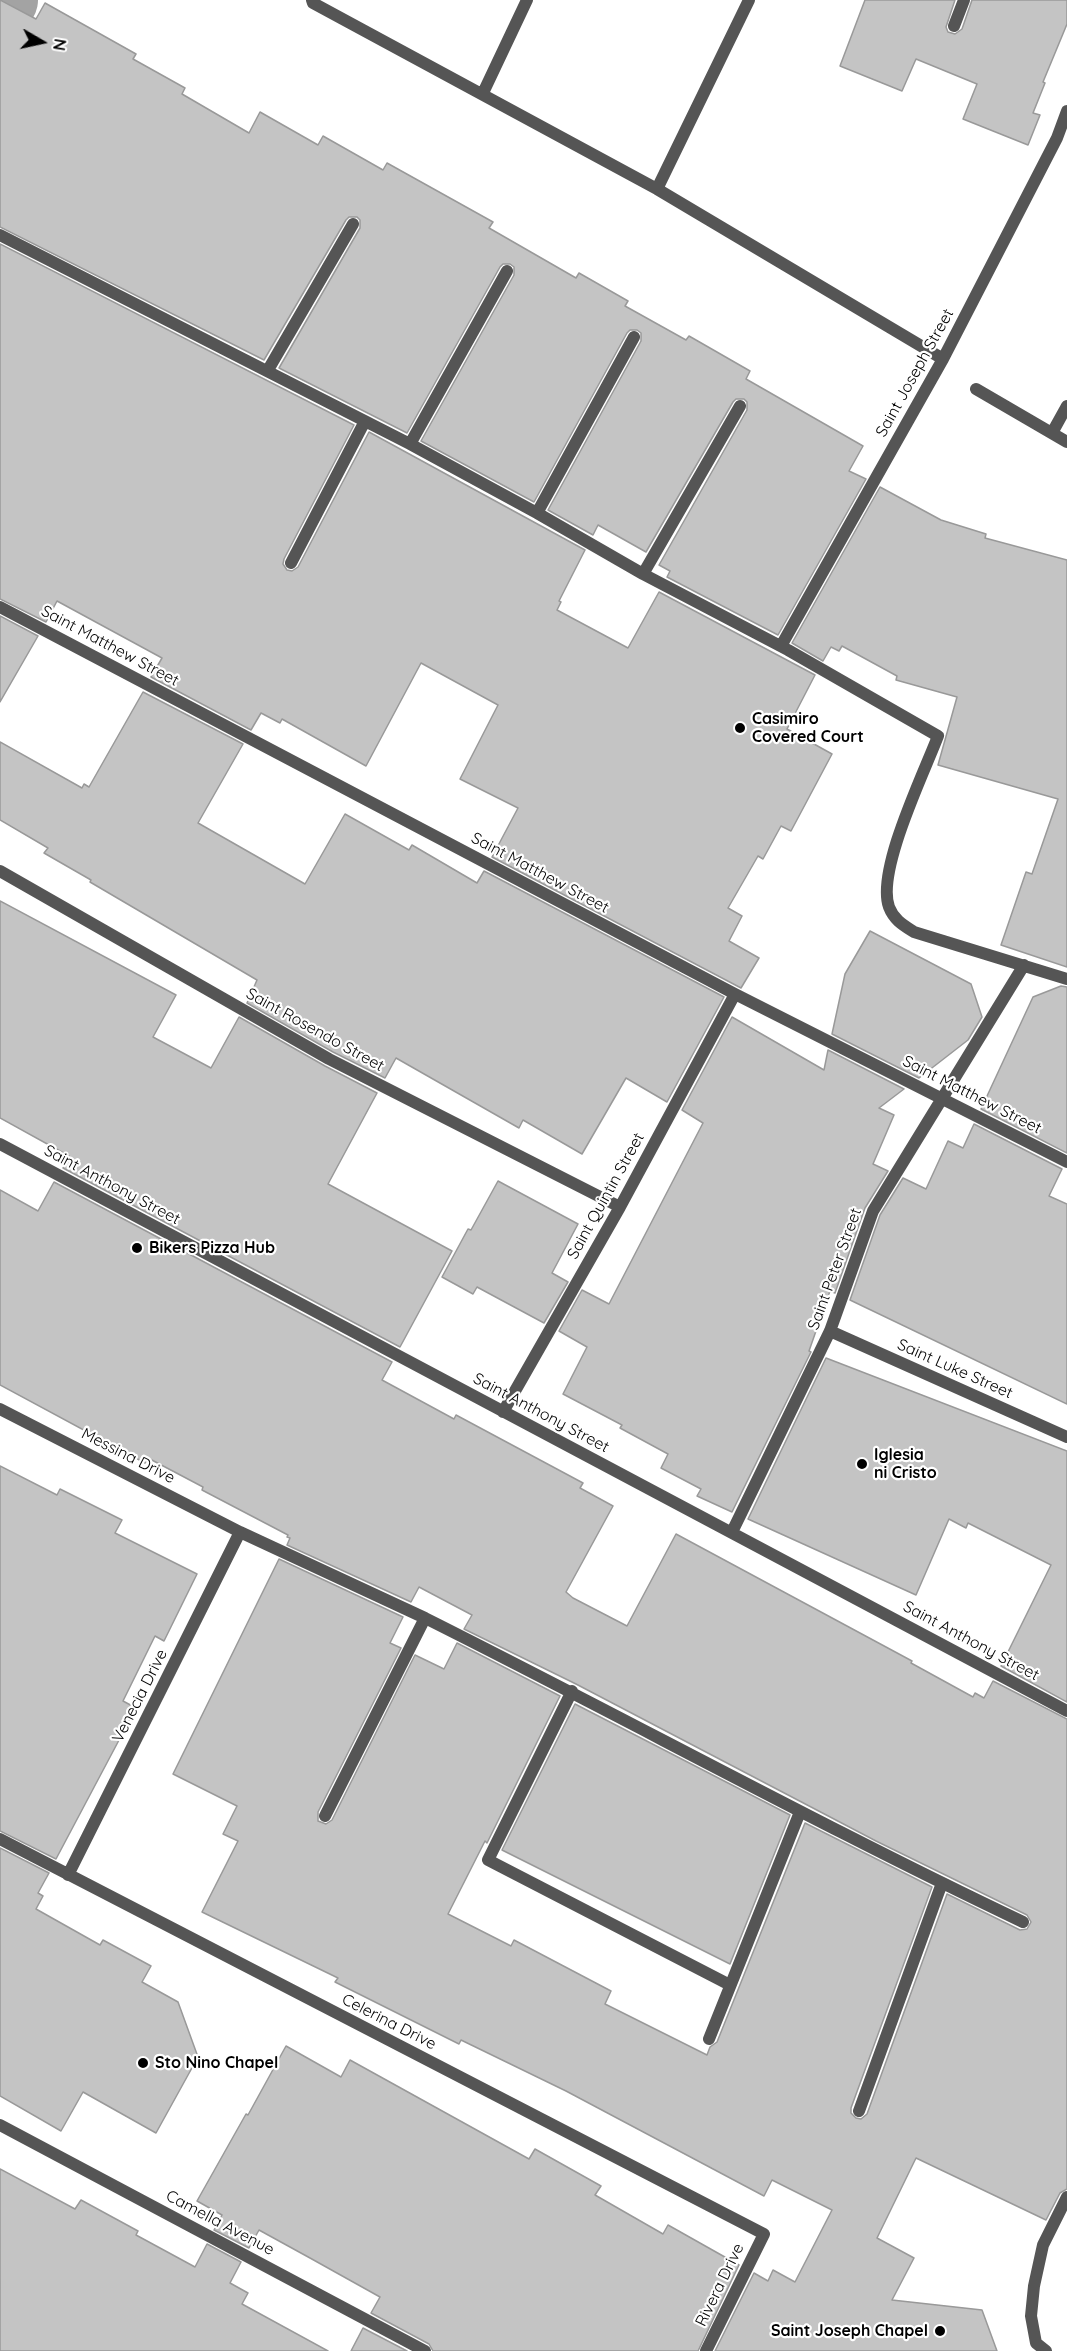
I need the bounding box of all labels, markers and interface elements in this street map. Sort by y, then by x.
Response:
north arrow [12,12,72,72]
text: N [49,37,71,52]
street label: Saint Joseph Street [872,306,958,440]
street label: Saint Matthew Street [38,602,182,690]
place label: Casimiro Covered Court [752,709,864,747]
marker: Casimiro Covered Court [733,721,747,735]
street label: Saint Matthew Street [468,829,612,917]
street label: Saint Rosendo Street [243,984,387,1076]
street label: Saint Matthew Street [899,1052,1045,1138]
street label: Saint Quintin Street [563,1129,649,1263]
street label: Saint Anthony Street [41,1141,183,1229]
street label: Saint Peter Street [804,1205,866,1333]
place label: Bikers Pizza Hub [149,1238,275,1258]
marker: Bikers Pizza Hub [130,1241,144,1255]
street label: Saint Luke Street [894,1335,1016,1403]
street label: Saint Anthony Street [470,1369,612,1457]
street label: Messina Drive [78,1424,178,1488]
place label: Iglesia ni Cristo [874,1445,937,1483]
marker: Iglesia ni Cristo [855,1457,869,1471]
street label: Saint Anthony Street [900,1597,1042,1685]
street label: Venecia Drive [108,1646,172,1746]
street label: Celerina Drive [339,1990,439,2054]
place label: Sto Nino Chapel [155,2053,278,2073]
marker: Sto Nino Chapel [136,2056,150,2070]
street label: Camella Avenue [163,2186,277,2260]
street label: Rivera Drive [692,2240,748,2330]
place label: Saint Joseph Chapel [771,2321,928,2341]
marker: Saint Joseph Chapel [933,2324,947,2338]

